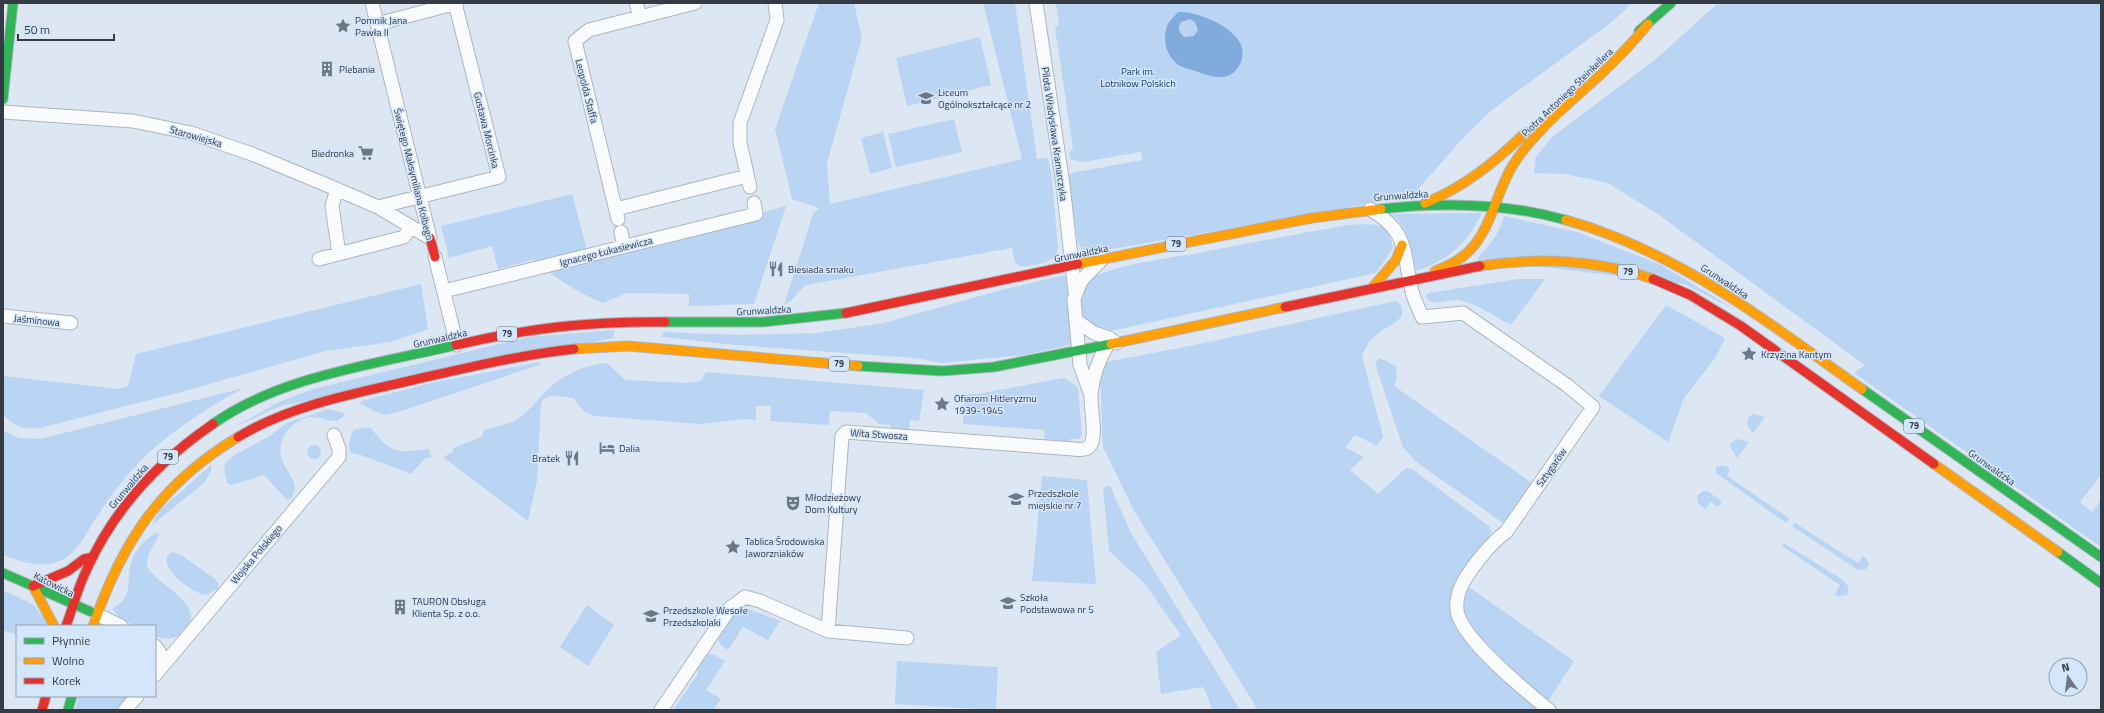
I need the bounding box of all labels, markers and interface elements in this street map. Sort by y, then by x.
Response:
place label: Pomnik Jana Pawła II [355,13,407,40]
scale bar [18,16,114,42]
place icon: Pomnik Jana Pawła II [334,17,352,35]
text: 50 m [24,20,50,39]
street label: Piotra Antoniego Steinkellera [1518,45,1616,140]
street label: Leopolda Staffa [571,57,602,125]
building icon: Plebania [318,60,336,78]
place label: Plebania [339,62,375,77]
park label: Park im. Lotnikow Polskich [1100,64,1176,91]
street label: Pilota Władysława Kramarczyka [1038,66,1071,202]
place label: Liceum Ogólnokształcące nr 2 [938,85,1031,112]
school or university icon: Liceum Ogólnokształcące nr 2 [917,89,935,107]
street label: Gustawa Morcinka [470,90,503,170]
street label: Świętego Maksymiliana Kolbego [390,107,437,242]
street label: Starowiejska [168,122,224,151]
supermarket icon: Biedronka [357,144,375,162]
place label: Biedronka [312,146,354,161]
street label: Grunwaldzka [1373,186,1429,205]
street label: Ignacego Łukasiewicza [558,233,654,270]
road number: 79 [1166,237,1186,251]
street label: Grunwaldzka [1053,240,1109,267]
restaurant icon: Biesiada smaku [767,260,785,278]
street label: Grunwaldzka [1698,260,1752,303]
place label: Biesiada smaku [788,262,854,277]
road number: 79 [1618,265,1638,279]
street label: Grunwaldzka [736,302,792,319]
street label: Jaśminowa [13,311,61,330]
street label: Grunwaldzka [412,325,468,352]
road number: 79 [497,327,517,341]
place icon: Krzyż na Kantym [1740,345,1758,363]
place label: Krzyż na Kantym [1761,347,1832,362]
road number: 79 [829,357,849,371]
place label: Ofiarom Hitleryzmu 1939-1945 [954,391,1037,418]
place icon: Ofiarom Hitleryzmu 1939-1945 [933,395,951,413]
road number: 79 [1904,419,1924,433]
street label: Wita Stwosza [850,425,908,444]
hotel icon: Dalia [598,439,616,457]
place label: Dalia [619,441,640,456]
street label: Sztygarów [1532,444,1571,490]
street label: Grunwaldzka [1965,446,2018,489]
restaurant icon: Bratek [563,449,581,467]
road number: 79 [158,450,178,464]
place label: Bratek [532,451,560,466]
street label: Grunwaldzka [105,461,152,512]
place label: Przedszkole miejskie nr 7 [1028,486,1081,513]
place label: Młodzieżowy Dom Kultury [805,490,861,517]
school or university icon: Przedszkole miejskie nr 7 [1007,490,1025,508]
theatre icon: Młodzieżowy Dom Kultury [784,494,802,512]
street label: Wojska Polskiego [227,521,286,587]
place label: Tablica Środowiska Jaworzniaków [745,534,825,561]
place icon: Tablica Środowiska Jaworzniaków [724,538,742,556]
street label: Katowicka [31,568,77,601]
place label: Szkoła Podstawowa nr 5 [1020,590,1094,617]
place label: TAURON Obsługa Klienta Sp. z o.o. [412,594,486,621]
school or university icon: Szkoła Podstawowa nr 5 [999,594,1017,612]
building icon: TAURON Obsługa Klienta Sp. z o.o. [391,598,409,616]
place label: Przedszkole Wesołe Przedszkolaki [663,603,748,630]
school or university icon: Przedszkole Wesołe Przedszkolaki [642,607,660,625]
legend [16,625,156,697]
text: Płynnie [52,631,90,650]
text: Wolno [52,651,84,670]
north arrow [2048,657,2088,697]
text: N [2060,659,2071,676]
text: Korek [52,671,81,690]

